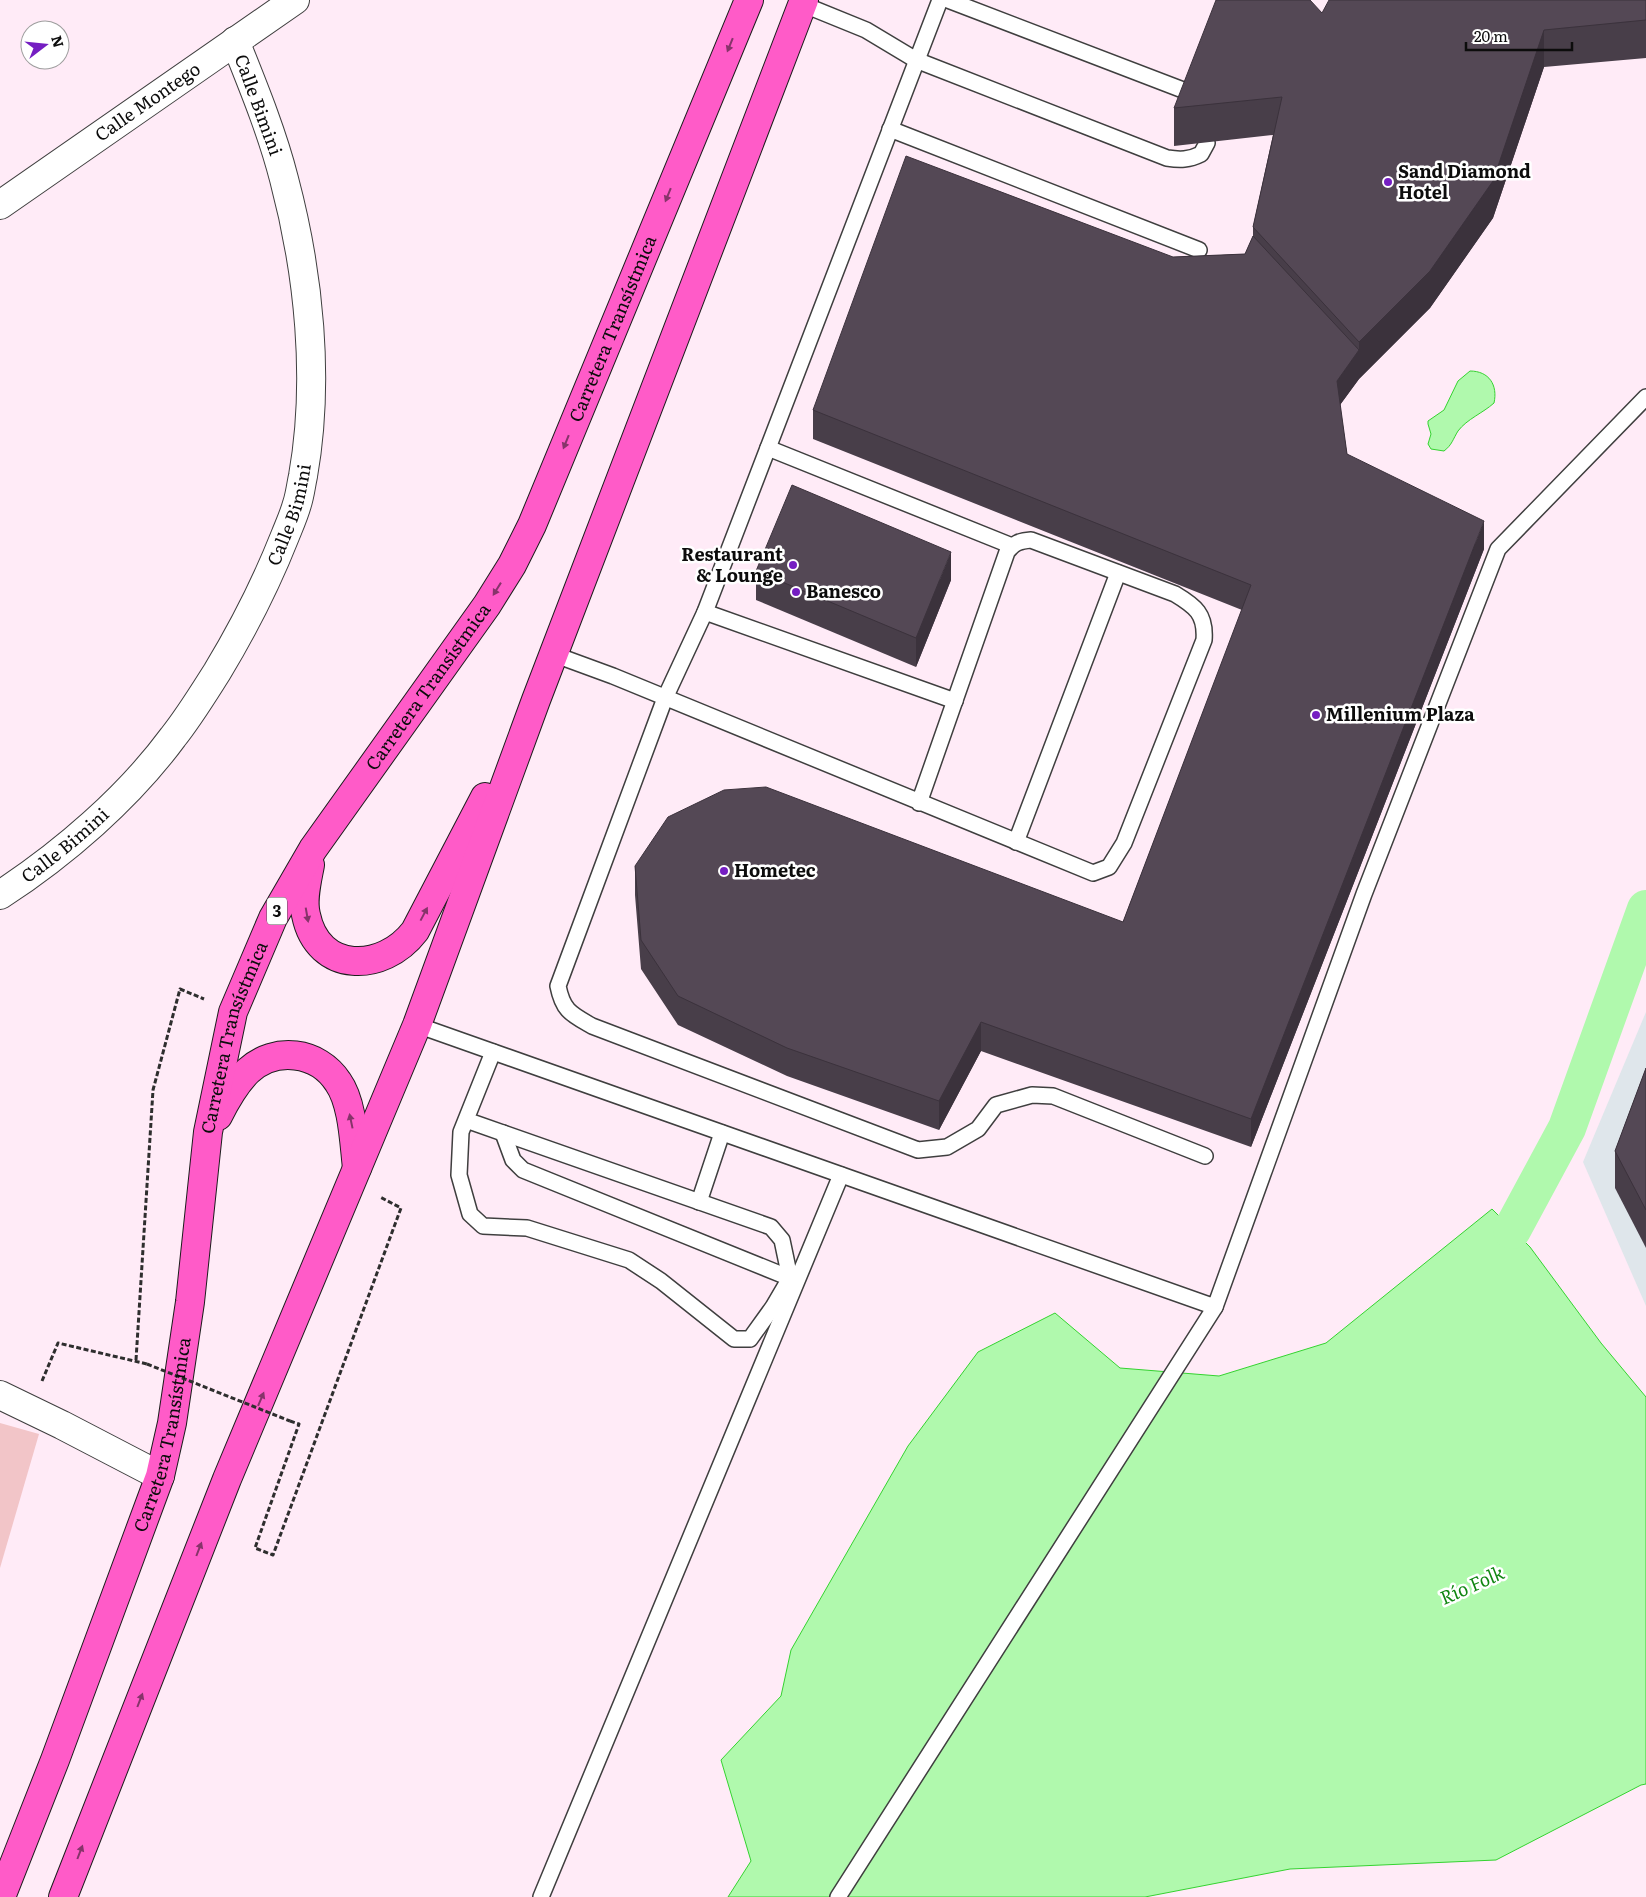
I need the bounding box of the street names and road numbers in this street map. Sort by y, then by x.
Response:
street label: Calle Bimini [229,50,290,159]
street label: Calle Montego [89,55,205,147]
street label: Carretera Transístmica [561,230,662,426]
street label: Calle Bimini [259,462,317,570]
street label: Carretera Transístmica [358,597,496,775]
street label: Calle Bimini [15,801,114,889]
road number: 3 [267,898,287,924]
street label: Carretera Transístmica [193,936,274,1136]
street label: Carretera Transístmica [125,1335,197,1535]

